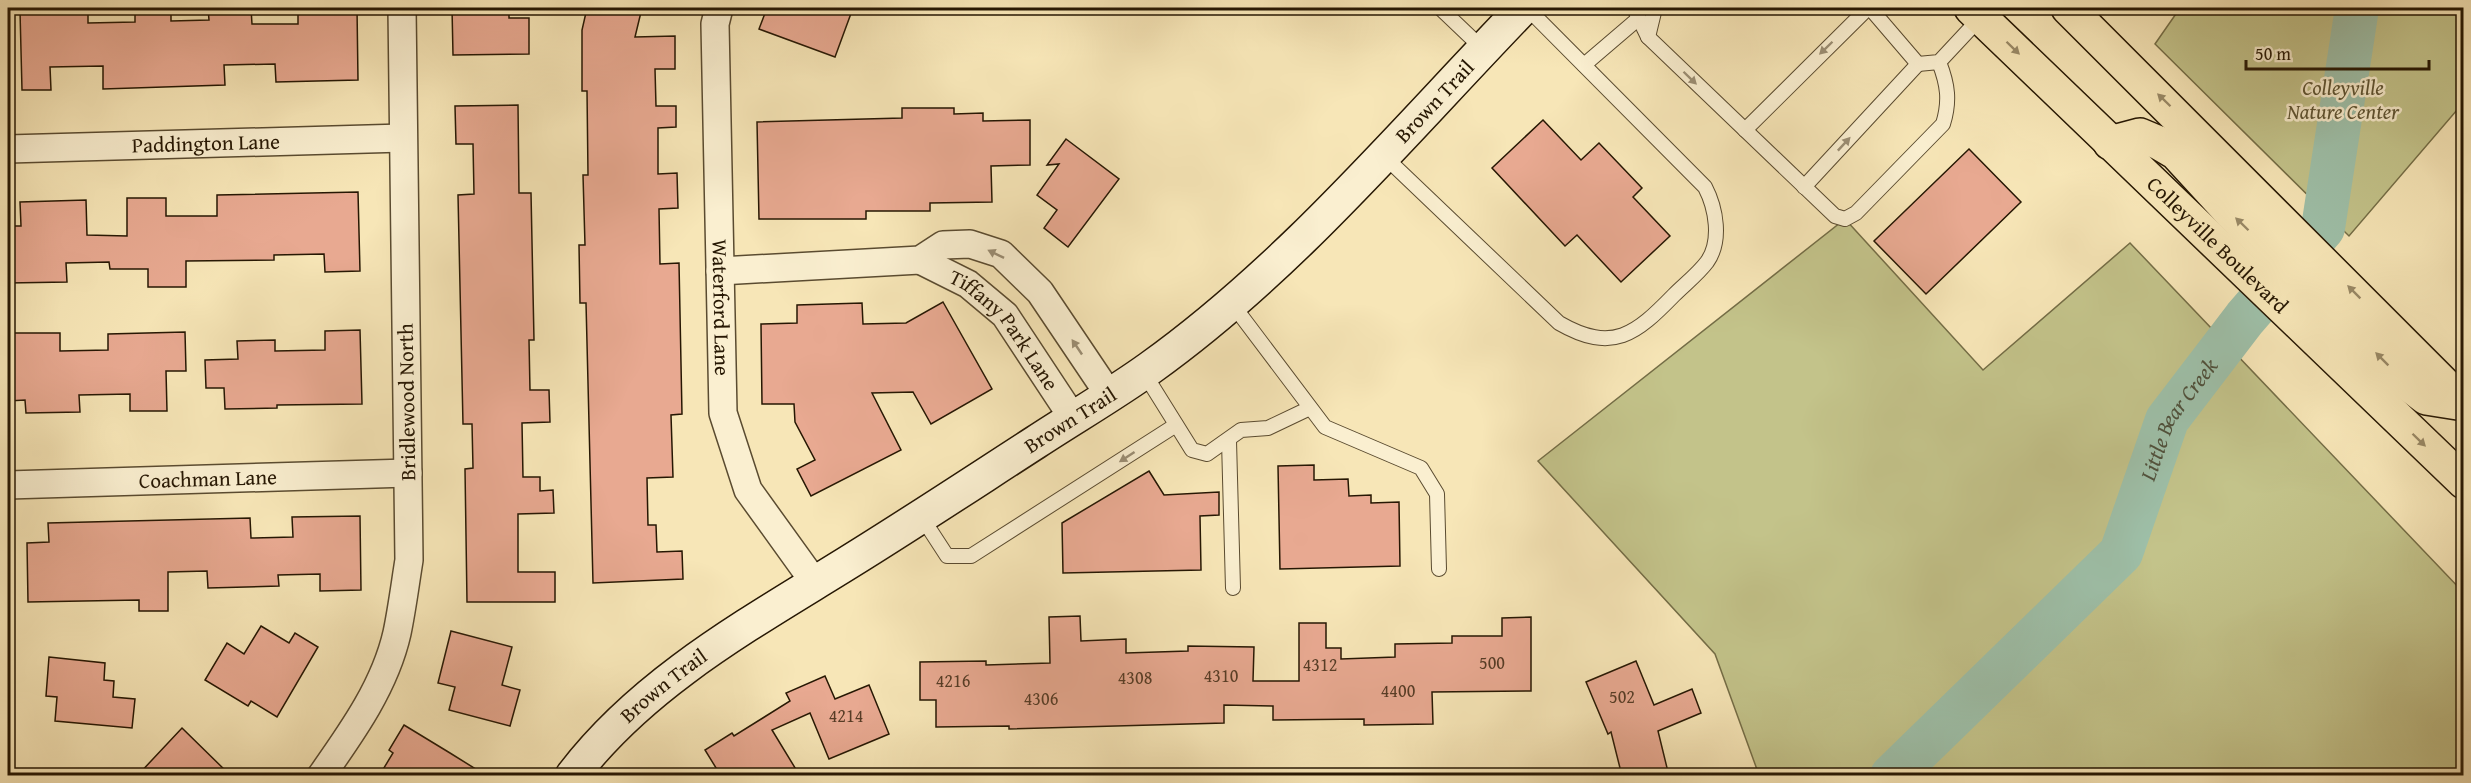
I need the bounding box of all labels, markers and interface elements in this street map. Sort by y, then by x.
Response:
scale bar [2246,33,2429,71]
text: 50 m [2255,40,2291,67]
one-way arrow [1819,41,1833,55]
one-way arrow [2005,41,2019,55]
street label: Brown Trail [1388,52,1481,150]
one-way arrow [1683,71,1698,85]
park label: Colleyville Nature Center [2286,72,2400,127]
one-way arrow [2157,94,2171,108]
street label: Paddington Lane [131,125,281,161]
one-way arrow [1837,136,1851,151]
street label: Colleyville Boulevard [2140,169,2296,321]
one-way arrow [2236,217,2250,231]
street label: Waterford Lane [704,239,738,376]
one-way arrow [988,250,1005,259]
street label: Tiffany Park Lane [944,261,1067,396]
one-way arrow [2347,286,2361,300]
street label: Bridlewood North [390,323,423,481]
one-way arrow [1072,339,1083,355]
water label: Little Bear Creek [2131,350,2225,486]
one-way arrow [2376,353,2390,367]
street label: Brown Trail [1018,379,1122,461]
one-way arrow [2412,433,2426,447]
one-way arrow [1119,451,1135,462]
street label: Coachman Lane [138,461,278,496]
street label: Brown Trail [613,641,713,730]
house number: 500 [1479,649,1505,676]
house number: 4312 [1303,651,1337,678]
house number: 4310 [1204,662,1239,689]
house number: 4308 [1118,664,1152,691]
house number: 4216 [936,667,970,694]
house number: 4400 [1381,677,1416,704]
house number: 502 [1609,683,1635,710]
house number: 4306 [1024,685,1058,712]
house number: 4214 [829,702,863,729]

